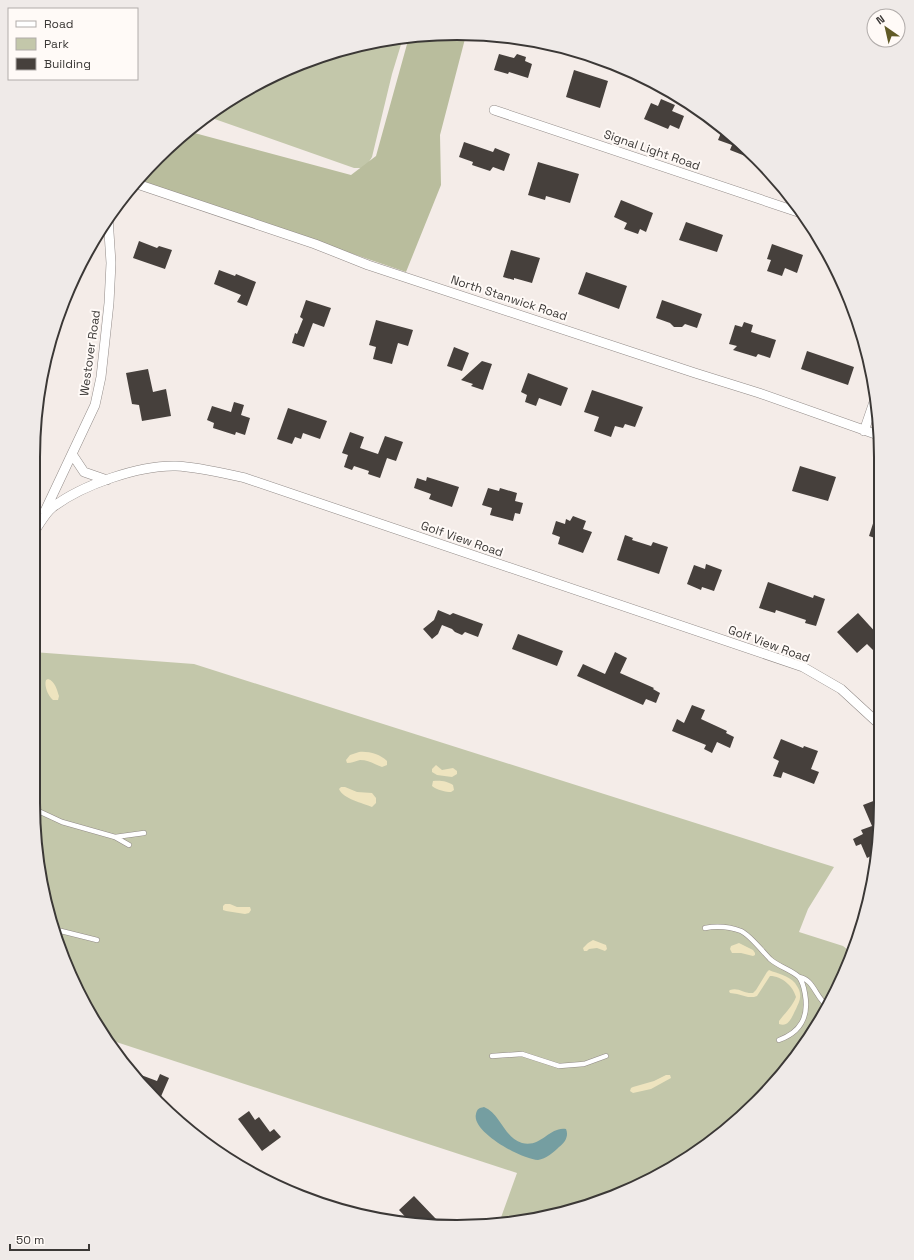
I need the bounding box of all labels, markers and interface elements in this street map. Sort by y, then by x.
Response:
legend [8,8,138,80]
north arrow [866,8,906,48]
text: N [873,12,887,28]
text: Road [44,16,73,32]
text: Park [44,36,69,52]
text: Building [44,56,91,72]
street label: Signal Light Road [602,126,702,174]
street label: North Stanwick Road [449,272,569,324]
street label: Westover Road [76,309,104,397]
street label: Golf View Road [419,517,505,561]
street label: Golf View Road [726,622,812,666]
scale bar [10,1226,89,1252]
text: 50 m [16,1232,44,1248]

